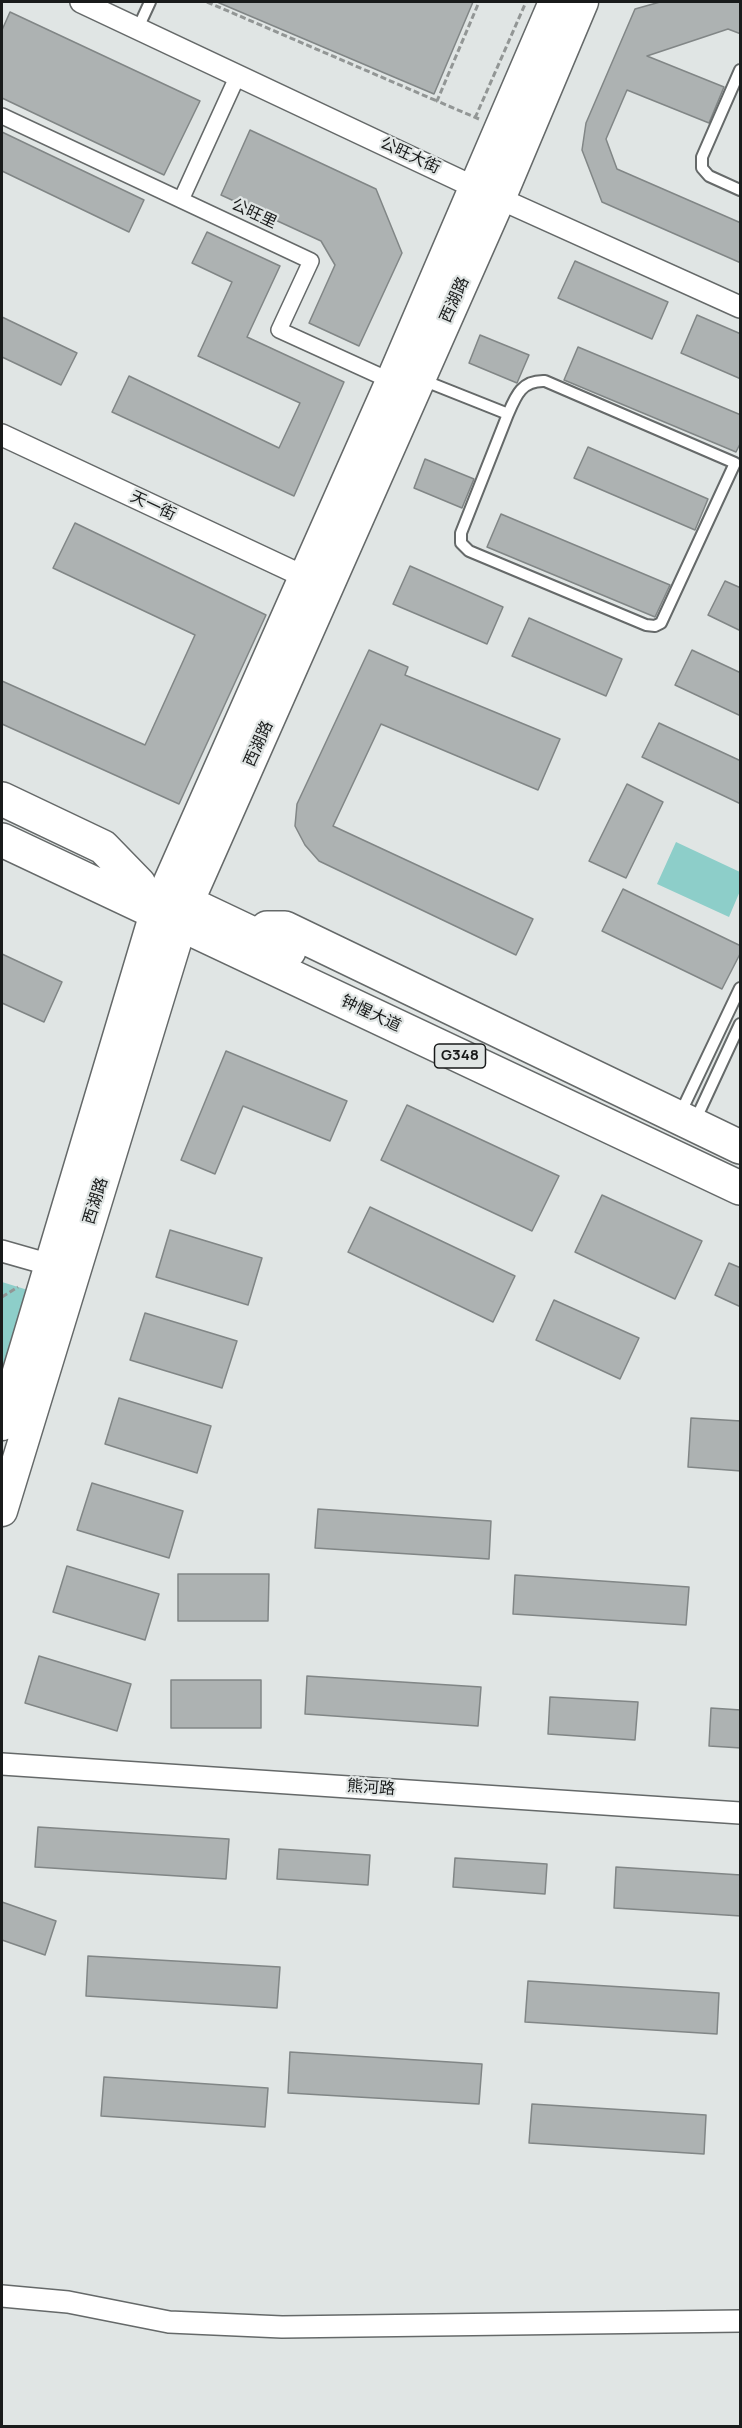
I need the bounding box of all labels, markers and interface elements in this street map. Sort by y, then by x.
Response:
street label: 公旺大街 [377,134,443,178]
street label: 公旺里 [228,195,280,233]
street label: 西湖路 [436,274,474,326]
street label: 天一街 [127,487,179,525]
street label: 西湖路 [240,718,278,770]
street label: 钟惺大道 [338,992,404,1036]
road number: G348 [434,1044,486,1068]
street label: 西湖路 [80,1175,112,1227]
street label: 熊河路 [346,1777,396,1799]

